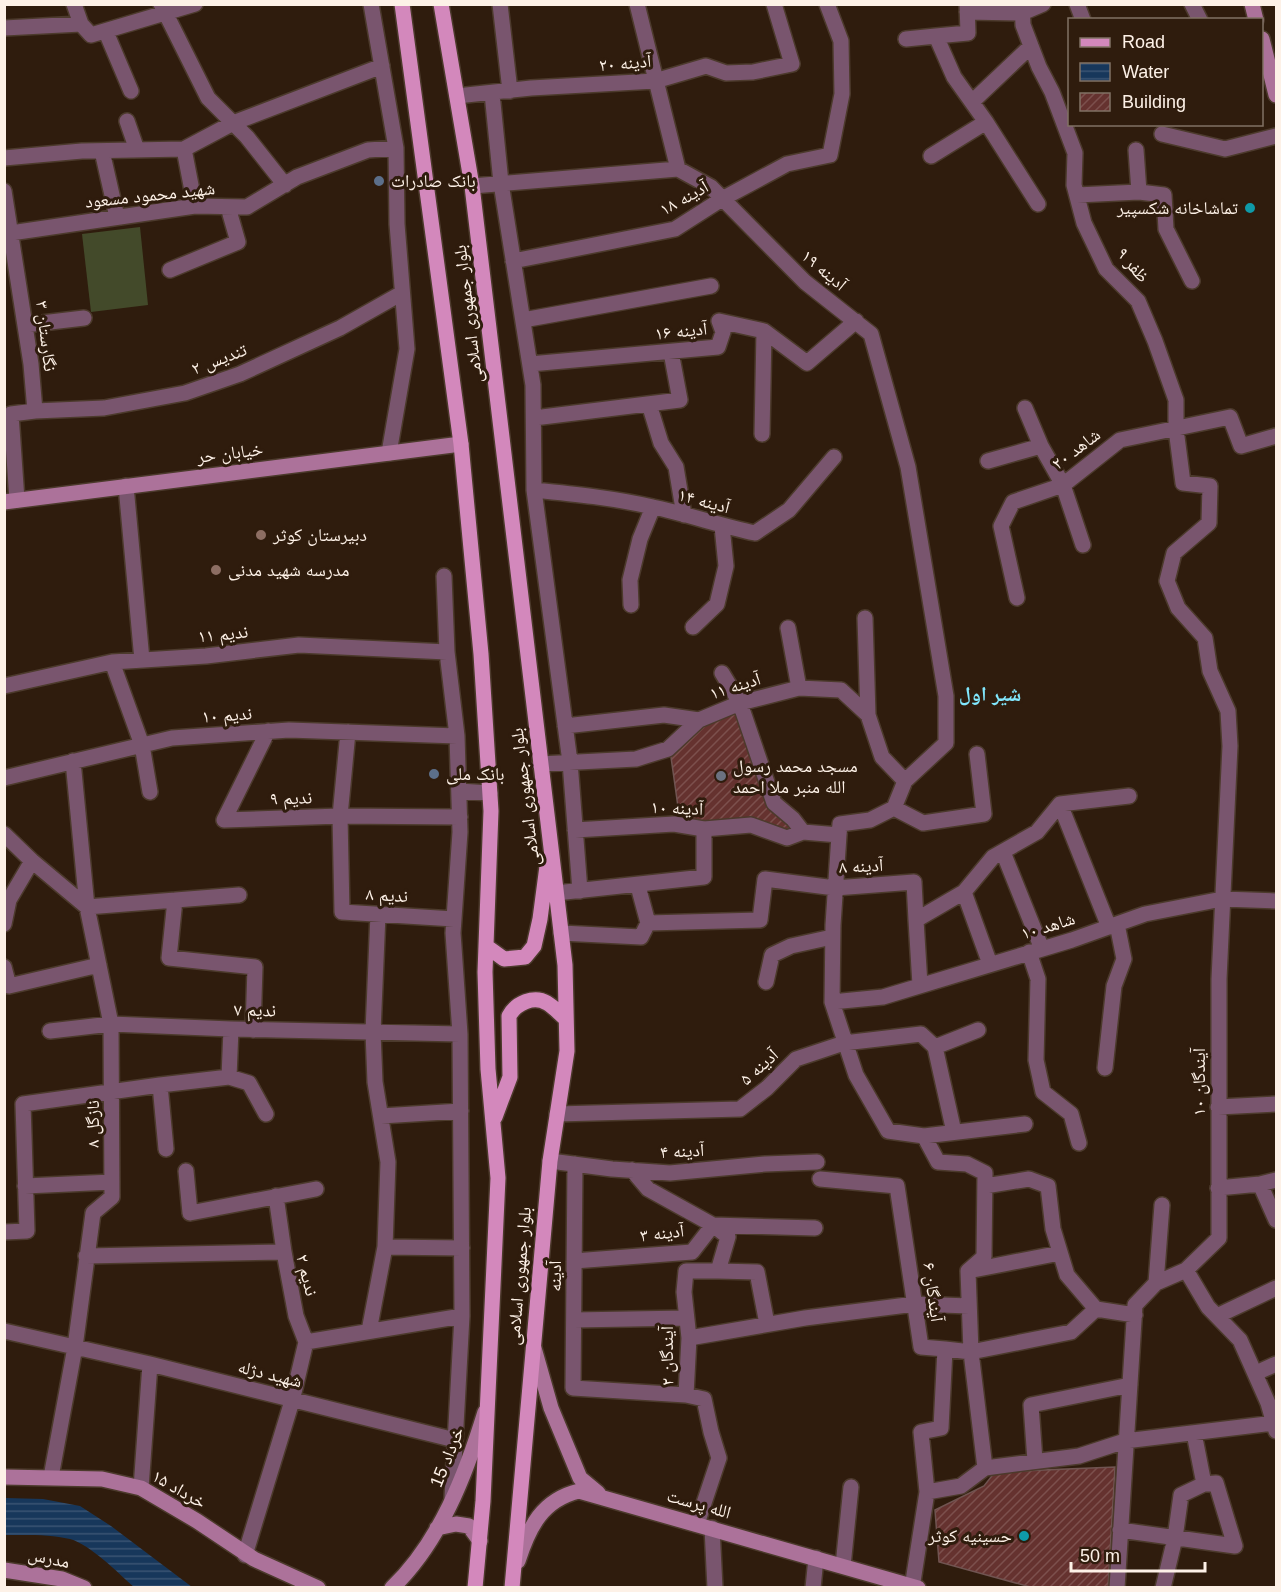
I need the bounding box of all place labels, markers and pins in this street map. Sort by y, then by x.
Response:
place label: بانک صادرات [391,171,476,192]
marker: بانک صادرات [372,174,386,188]
place label: تماشاخانه شکسپیر [1116,198,1238,219]
marker: تماشاخانه شکسپیر [1243,201,1257,215]
place label: دبیرستان کوثر [272,525,367,546]
marker: دبیرستان کوثر [254,528,268,542]
place label: مدرسه شهید مدنی [228,560,349,581]
marker: مدرسه شهید مدنی [209,563,223,577]
place label: مسجد محمد رسول الله منبر ملا احمد [733,756,858,798]
place label: بانک ملی [446,764,504,785]
marker: بانک ملی [427,767,441,781]
marker: مسجد محمد رسول الله منبر ملا احمد [714,769,728,783]
place label: حسینیه کوثر [927,1526,1012,1546]
marker: حسینیه کوثر [1017,1529,1031,1543]

